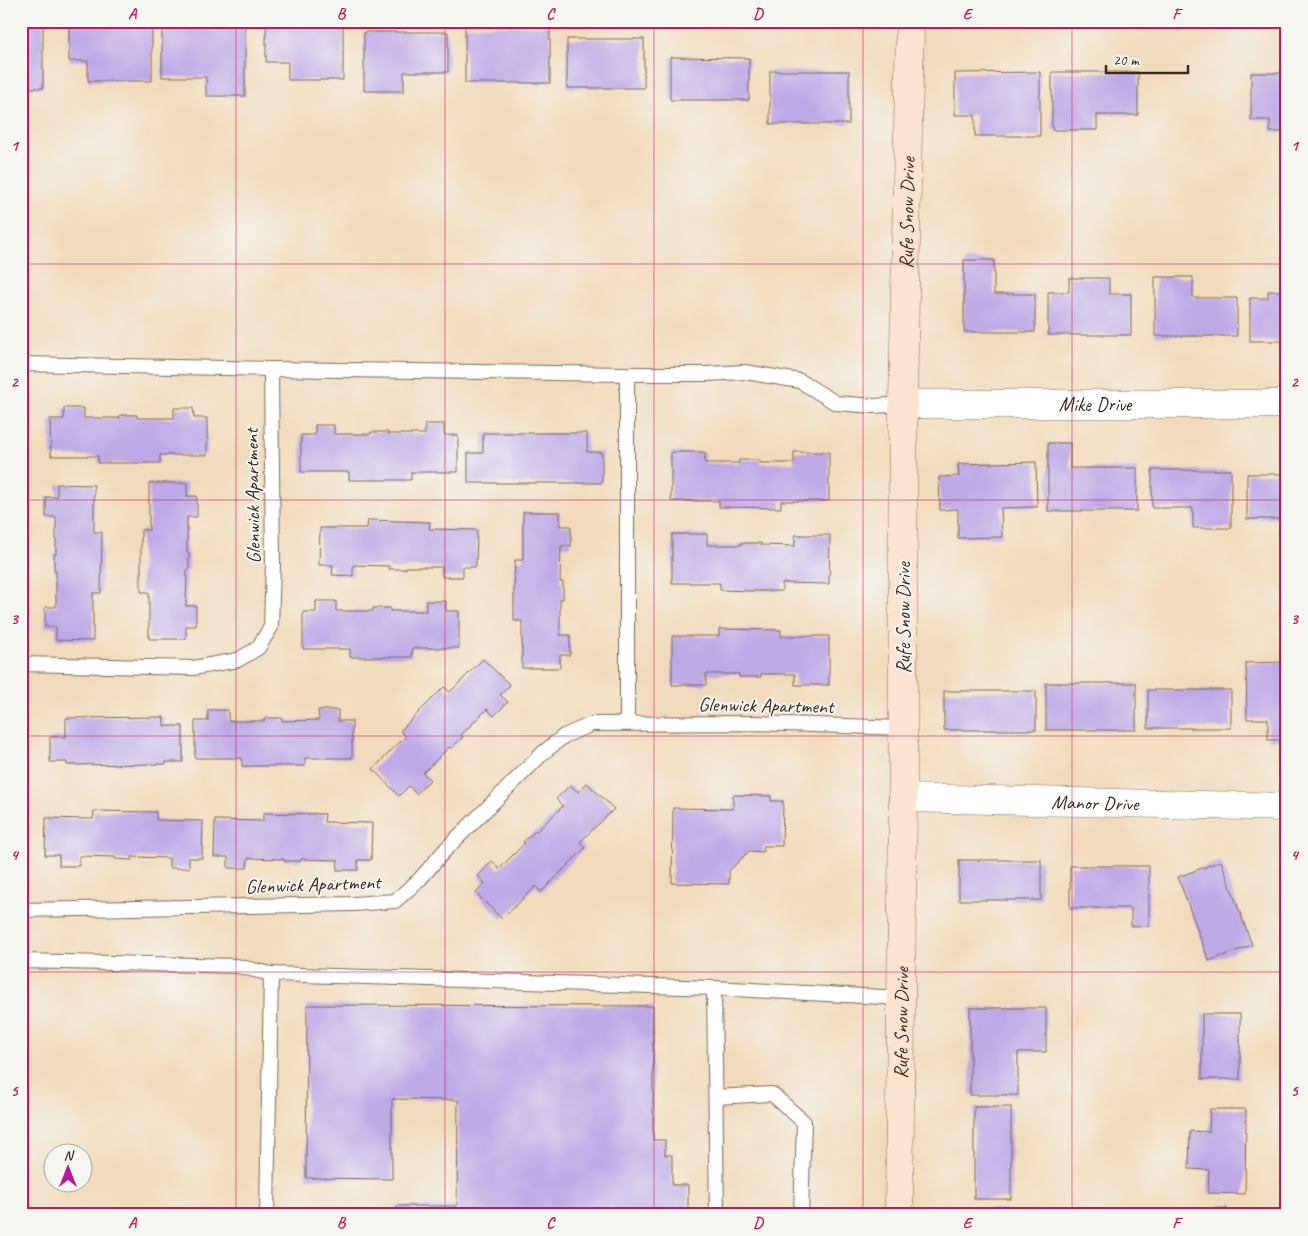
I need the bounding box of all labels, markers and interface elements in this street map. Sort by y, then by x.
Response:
text: A [128,4,138,24]
text: B [337,4,347,24]
text: C [546,4,556,24]
text: D [753,4,764,24]
text: E [963,4,974,24]
text: F [1172,4,1183,24]
scale bar [1106,42,1188,74]
text: 20 m [1113,51,1140,70]
text: 1 [10,136,19,156]
text: 1 [1290,136,1299,156]
street label: Rufe Snow Drive [893,156,921,269]
text: 2 [10,372,19,392]
text: 2 [1290,372,1299,392]
street label: Mike Drive [1059,392,1133,417]
street label: Glenwick Apartment [239,426,266,564]
street label: Rufe Snow Drive [891,561,916,674]
text: 3 [10,609,19,629]
text: 3 [1290,609,1299,629]
street label: Glenwick Apartment [698,692,836,719]
street label: Manor Drive [1051,789,1140,817]
text: 4 [10,845,19,865]
text: 4 [1290,845,1299,865]
street label: Glenwick Apartment [245,870,383,899]
street label: Rufe Snow Drive [888,966,914,1079]
text: 5 [11,1081,20,1101]
text: 5 [1291,1081,1300,1101]
north arrow [42,1144,92,1194]
text: N [64,1147,75,1164]
text: A [128,1213,138,1233]
text: B [337,1213,347,1233]
text: C [546,1213,556,1233]
text: D [753,1213,764,1233]
text: E [963,1213,974,1233]
text: F [1172,1213,1183,1233]

